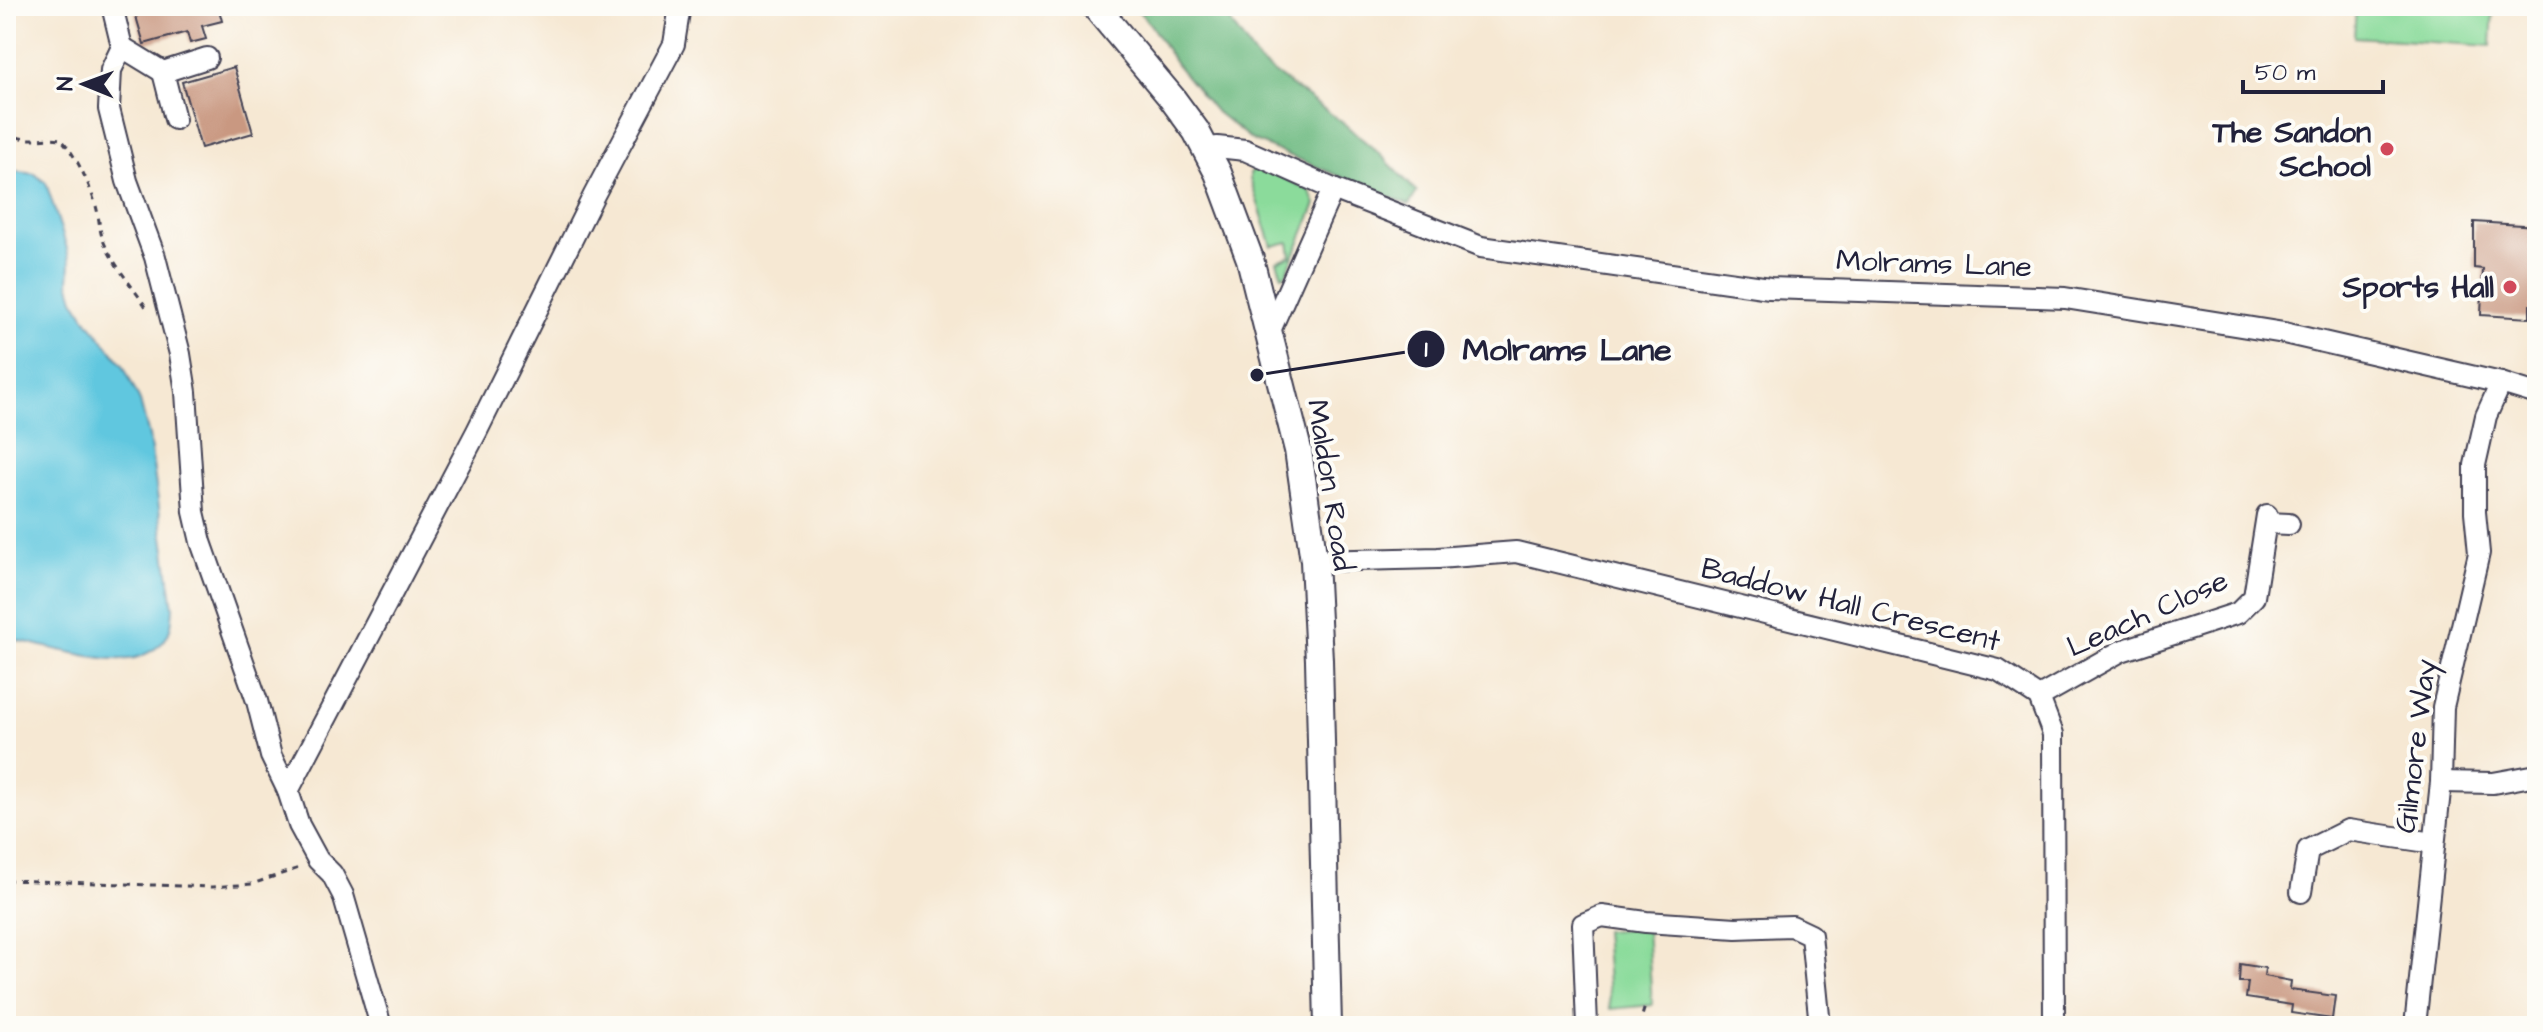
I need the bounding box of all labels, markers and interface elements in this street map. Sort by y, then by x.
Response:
north arrow [44,44,124,124]
scale bar [2243,44,2383,94]
text: 50 m [2255,56,2316,90]
text: N [50,76,81,91]
place label: The Sandon School [2211,112,2371,188]
marker: The Sandon School [2378,140,2396,158]
street label: Molrams Lane [1835,240,2033,288]
place label: Sports Hall [2342,267,2494,310]
marker: Sports Hall [2501,278,2519,296]
callout: Molrams Lane [1406,321,1687,377]
text: Molrams Lane [1463,328,1671,373]
text: 1 [1424,333,1428,367]
street label: Maldon Road [1296,396,1364,574]
street label: Baddow Hall Crescent [1697,547,2005,662]
street label: Leach Close [2060,560,2235,668]
street label: Gilmore Way [2384,657,2448,836]

